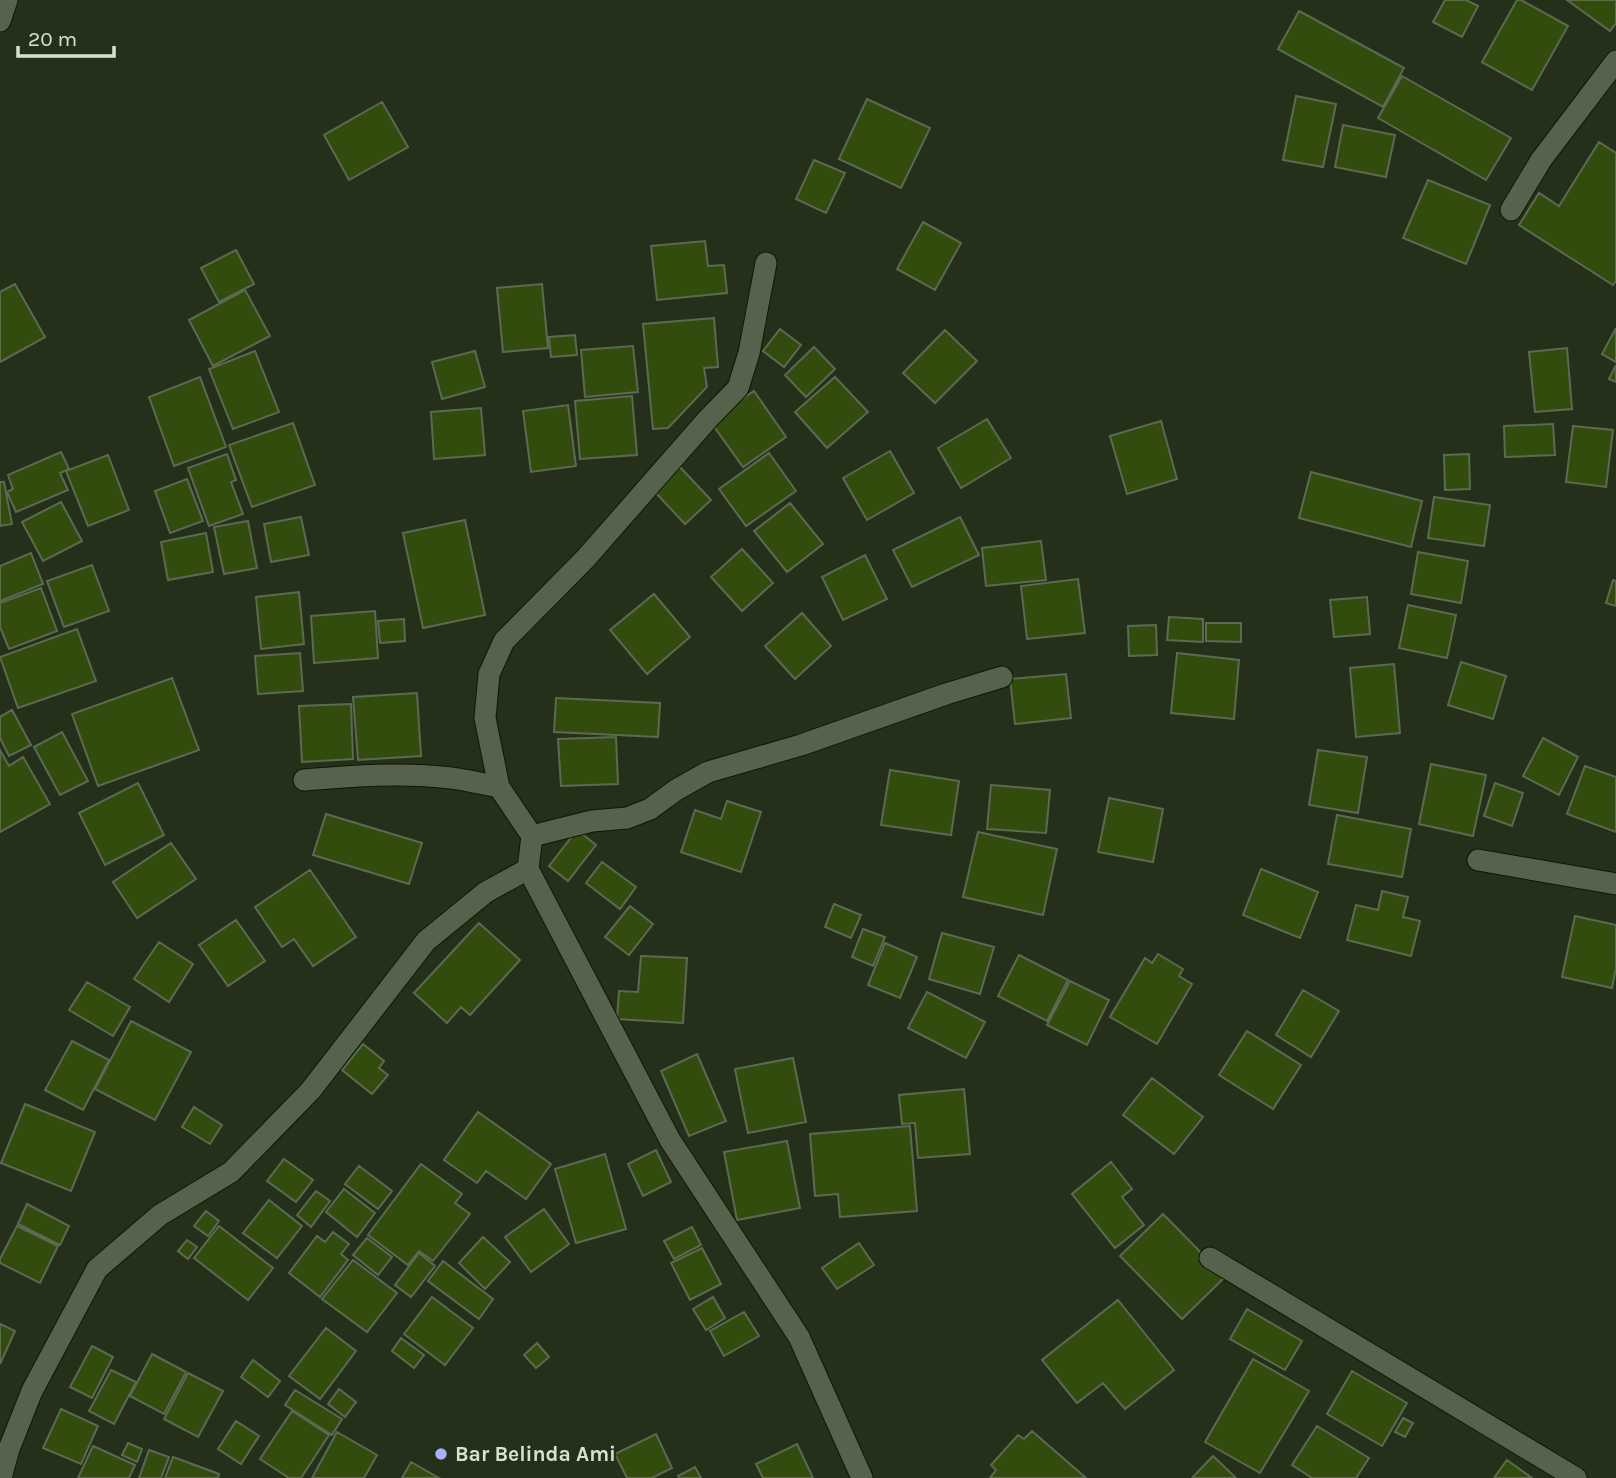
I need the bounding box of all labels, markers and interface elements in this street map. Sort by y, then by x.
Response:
scale bar [18,14,114,58]
text: 20 m [28,27,77,51]
place label: Bar Belinda Ami [455,1442,616,1466]
marker: Bar Belinda Ami [433,1446,449,1462]

